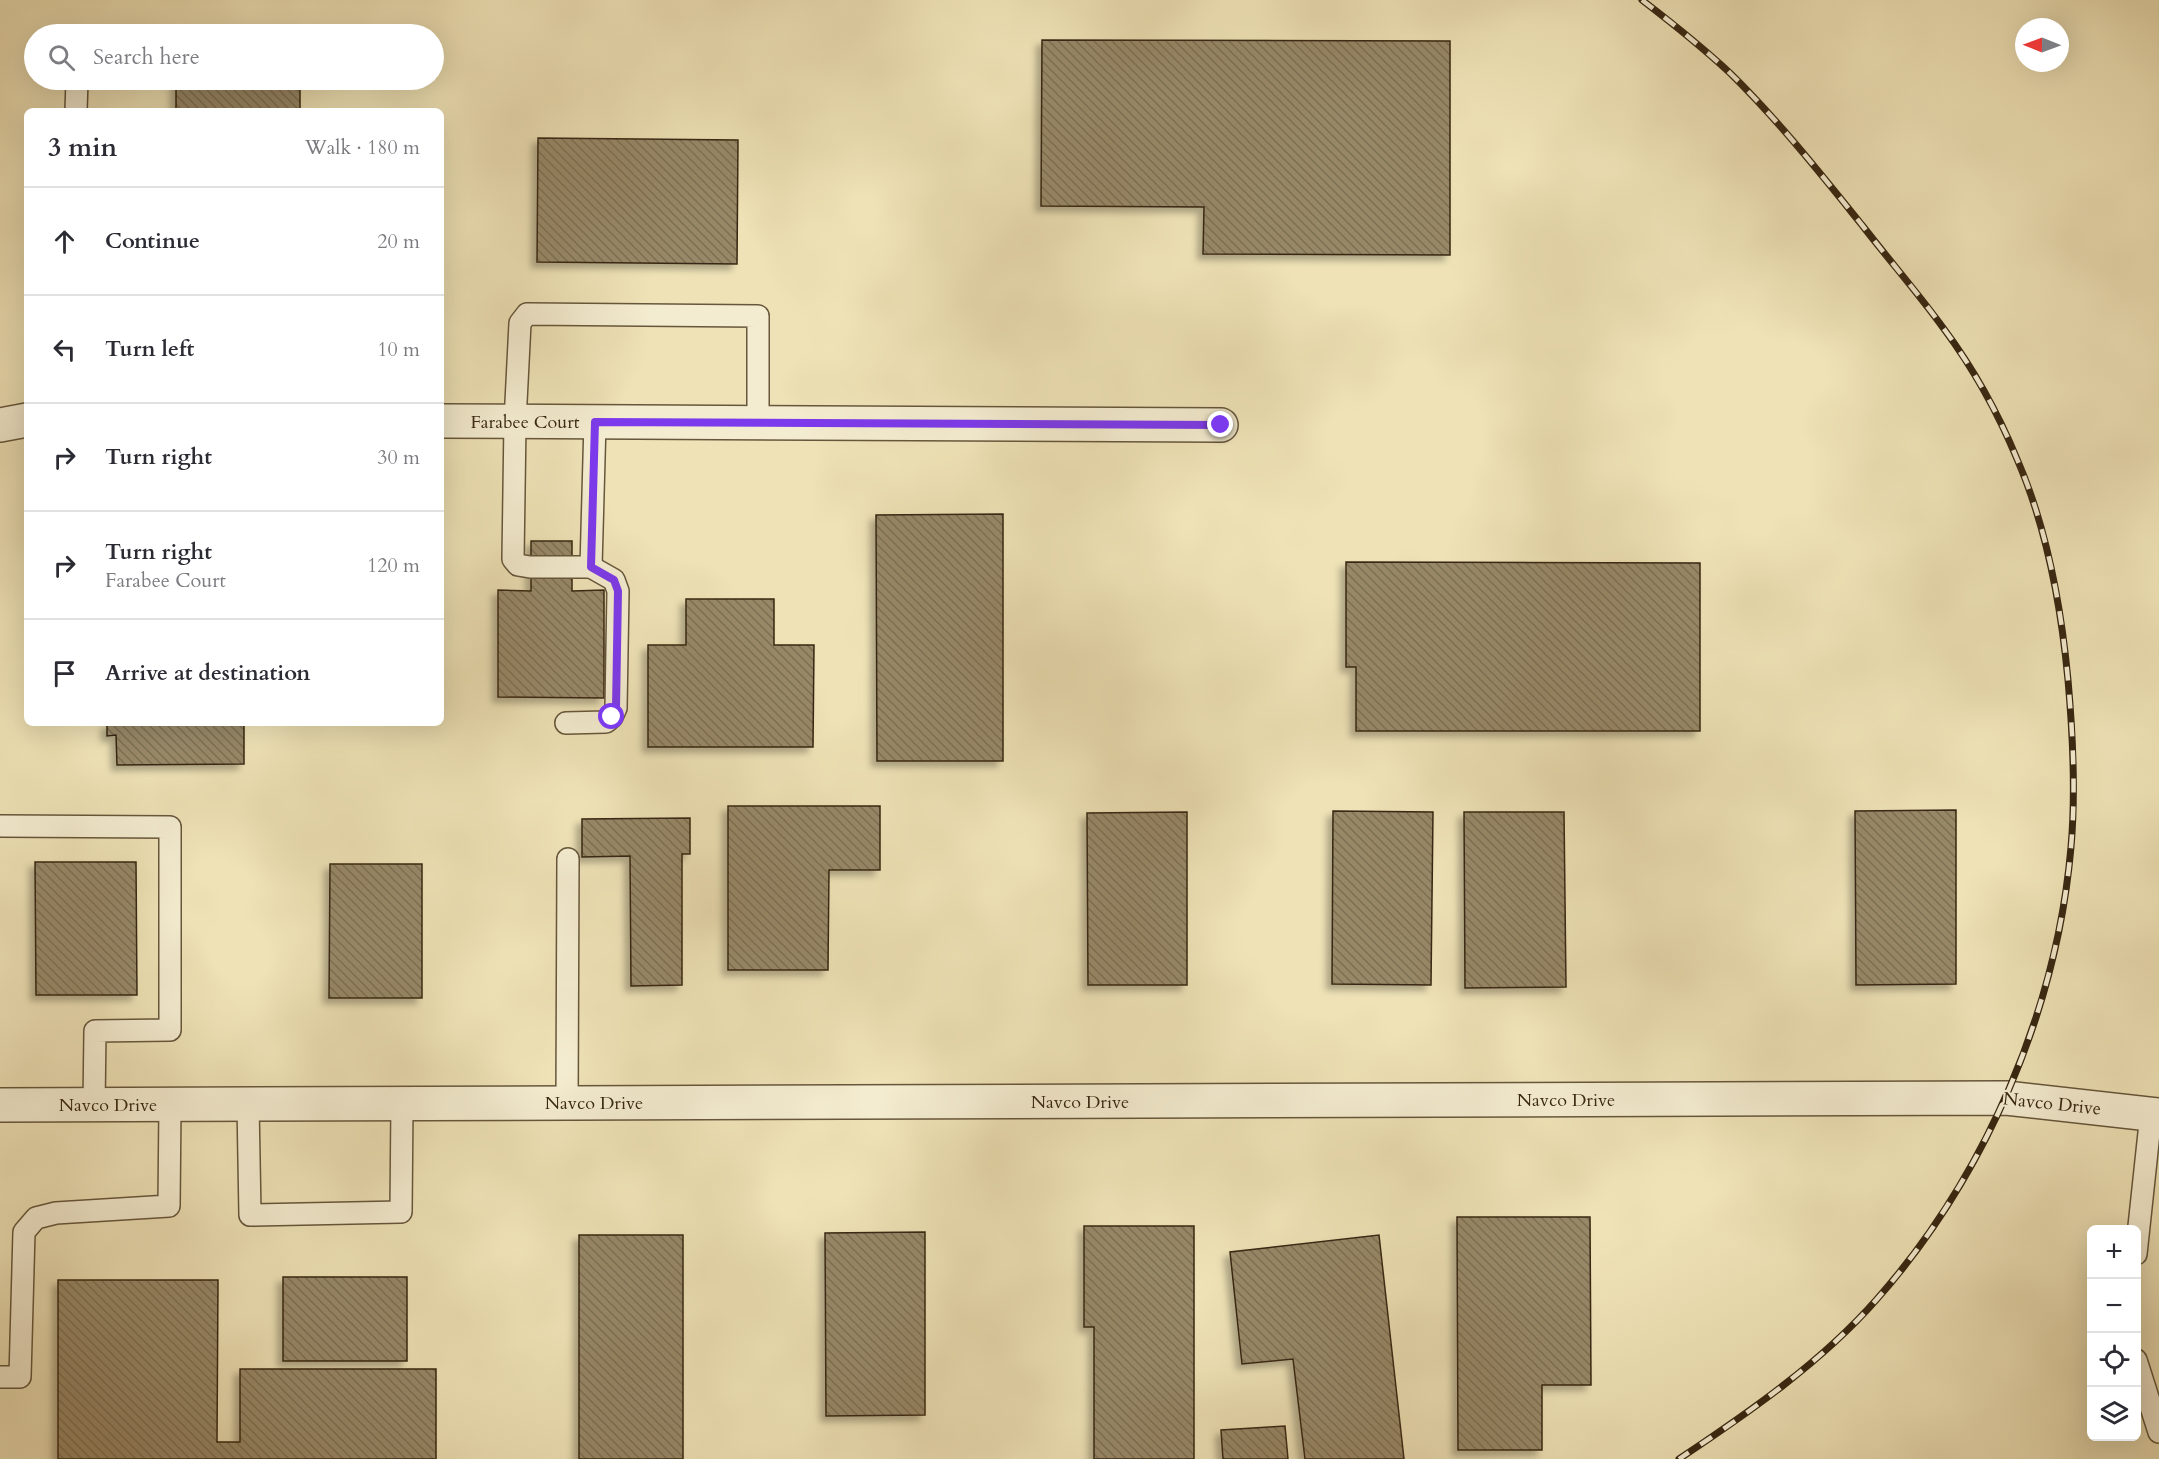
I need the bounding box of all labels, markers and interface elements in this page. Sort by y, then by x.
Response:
north arrow [2015,18,2069,72]
search box [24,24,444,90]
icon: search [45,41,78,74]
text: Search here [93,42,200,72]
text: 3 min [48,130,117,165]
text: Walk · 180 m [305,134,420,161]
icon: ahead [48,225,81,258]
text: Continue [105,226,200,256]
text: 20 m [377,228,420,255]
icon: left [48,333,81,366]
text: Turn left [105,334,194,364]
text: 10 m [377,336,420,363]
street label: Farabee Court [471,410,580,435]
route end [1207,411,1233,437]
icon: right [48,441,81,474]
text: Turn right [105,442,212,472]
text: 30 m [377,444,420,471]
text: Turn right [105,537,212,567]
icon: right [48,549,81,582]
text: 120 m [367,552,420,579]
text: Farabee Court [105,567,226,594]
icon: arrive [48,657,81,690]
text: Arrive at destination [105,658,310,688]
route start [598,703,624,729]
street label: Navco Drive [2002,1086,2102,1122]
street label: Navco Drive [1517,1088,1615,1113]
street label: Navco Drive [1031,1090,1129,1115]
street label: Navco Drive [545,1091,643,1116]
street label: Navco Drive [59,1093,157,1118]
map controls [2087,1225,2141,1441]
button: + [2087,1225,2141,1279]
button: − [2087,1279,2141,1333]
button: locate [2087,1333,2141,1387]
button: layers [2087,1387,2141,1441]

